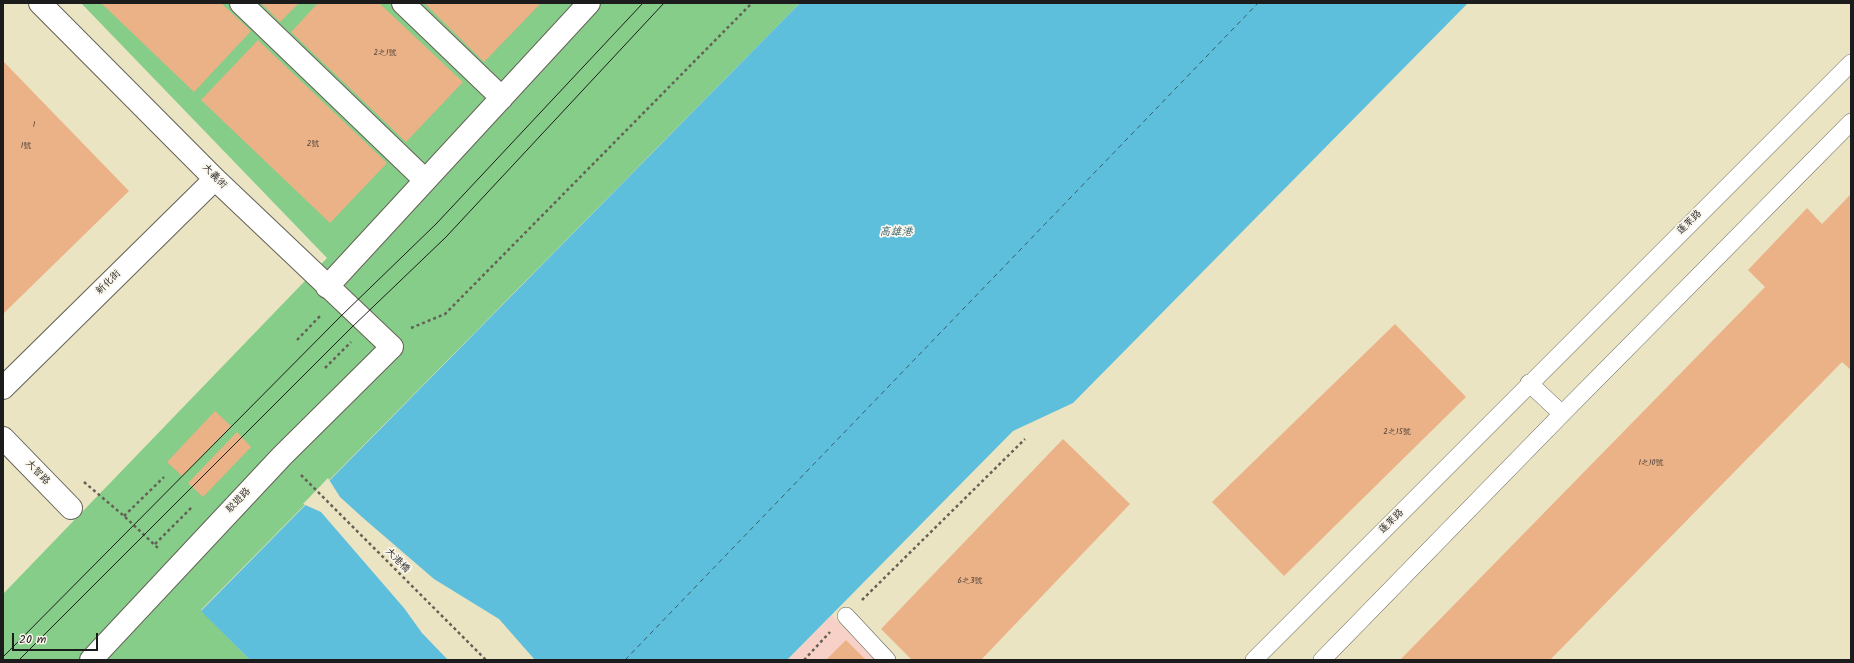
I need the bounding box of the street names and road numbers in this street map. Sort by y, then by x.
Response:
street label: 大義街 [199,162,229,192]
street label: 蓬萊路 [1675,208,1705,238]
street label: 新化街 [94,268,124,298]
street label: 大智路 [22,458,52,488]
street label: 駁遊路 [224,486,254,516]
street label: 蓬萊路 [1377,507,1407,537]
street label: 大港橋 [382,546,412,576]

